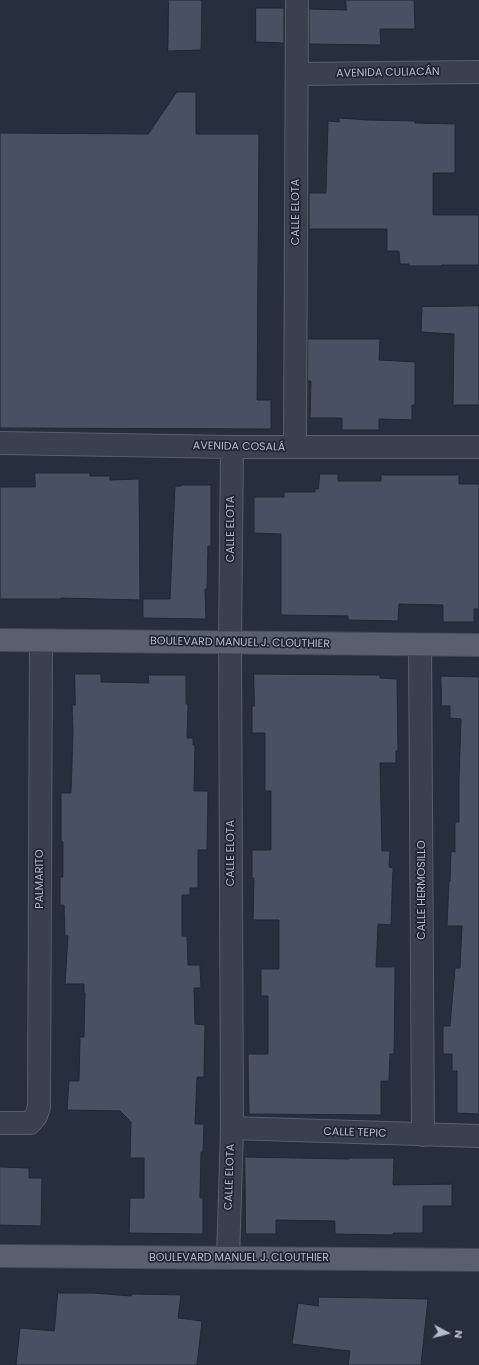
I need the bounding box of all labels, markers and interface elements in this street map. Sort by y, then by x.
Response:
street label: AVENIDA CULIACÁN [336,65,440,81]
street label: CALLE ELOTA [289,179,303,245]
street label: AVENIDA COSALÁ [193,440,285,454]
street label: CALLE ELOTA [224,496,238,562]
street label: BOULEVARD MANUEL J. CLOUTHIER [150,635,330,651]
street label: CALLE ELOTA [224,820,238,886]
street label: CALLE HERMOSILLO [415,840,429,940]
street label: PALMARITO [33,849,47,909]
street label: CALLE TEPIC [323,1125,387,1141]
street label: CALLE ELOTA [222,1144,238,1210]
street label: BOULEVARD MANUEL J. CLOUTHIER [149,1251,329,1265]
north arrow [427,1313,467,1353]
text: N [450,1329,467,1340]

